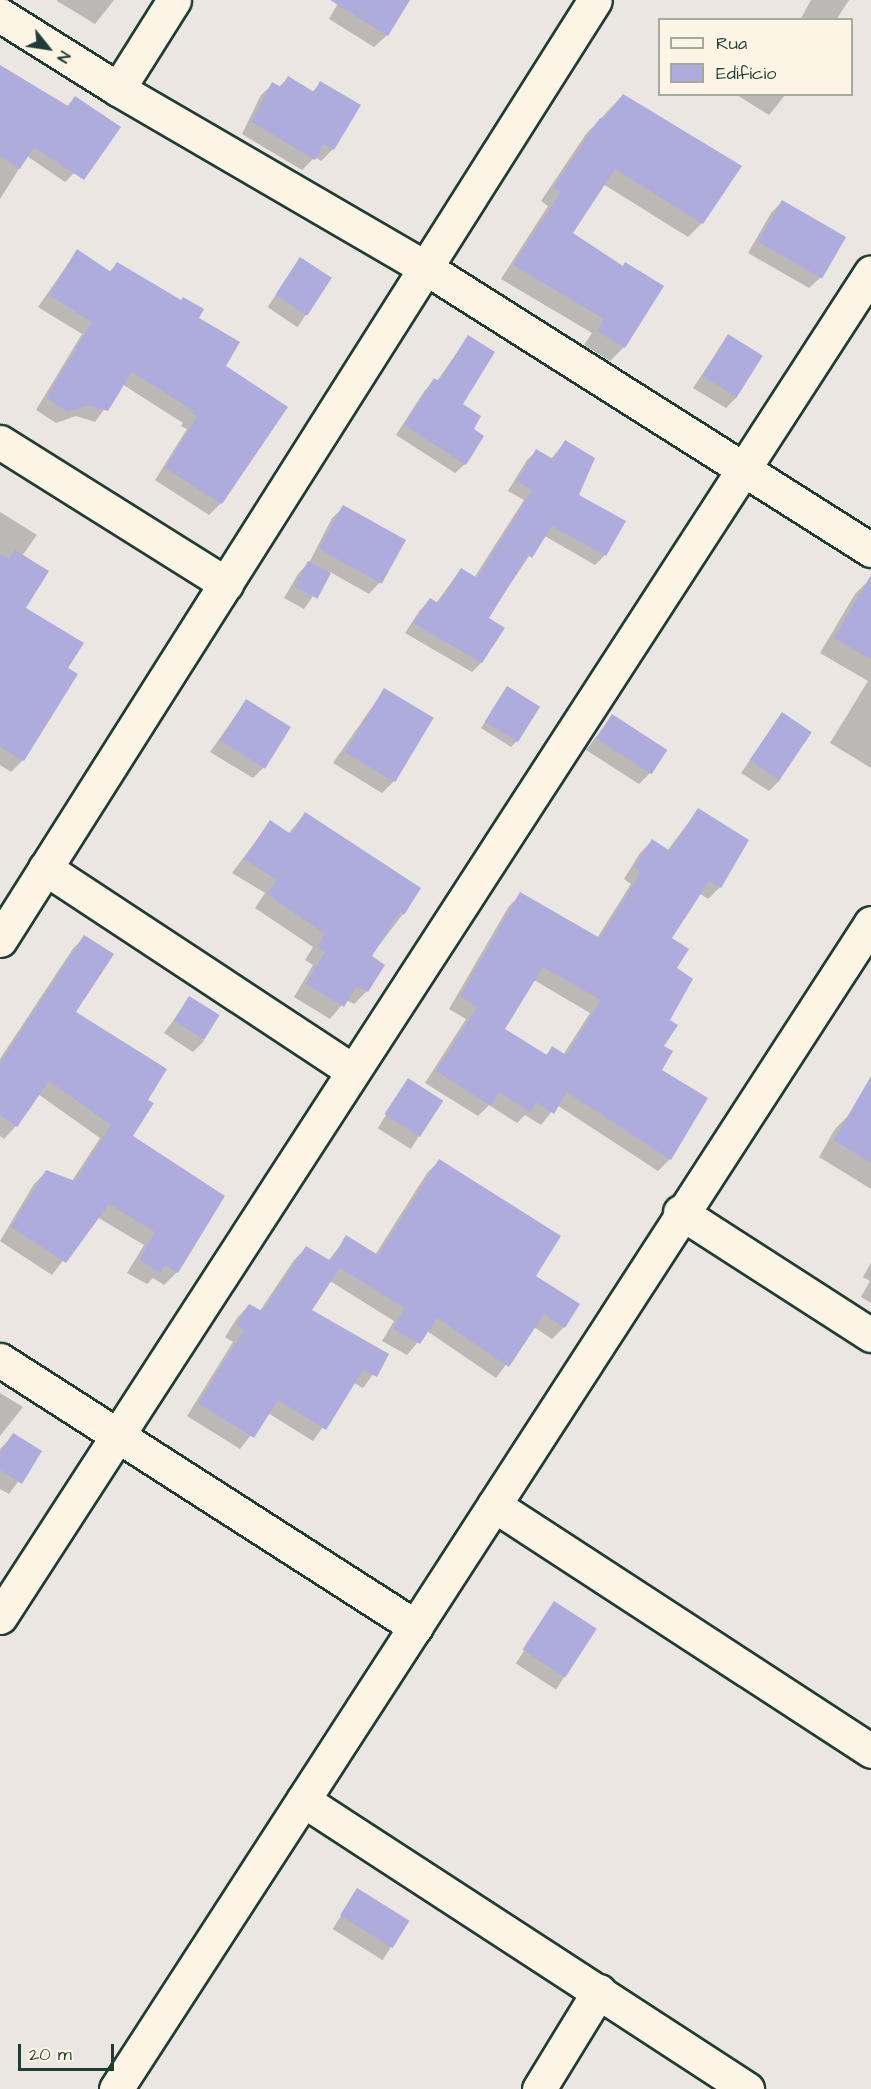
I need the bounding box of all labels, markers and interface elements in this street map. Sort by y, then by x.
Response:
north arrow [18,18,78,78]
legend [658,18,853,96]
text: Rua [716,31,747,56]
text: N [52,47,76,67]
text: Edifício [716,61,776,86]
scale bar [21,2032,117,2070]
text: 20 m [29,2042,72,2067]

